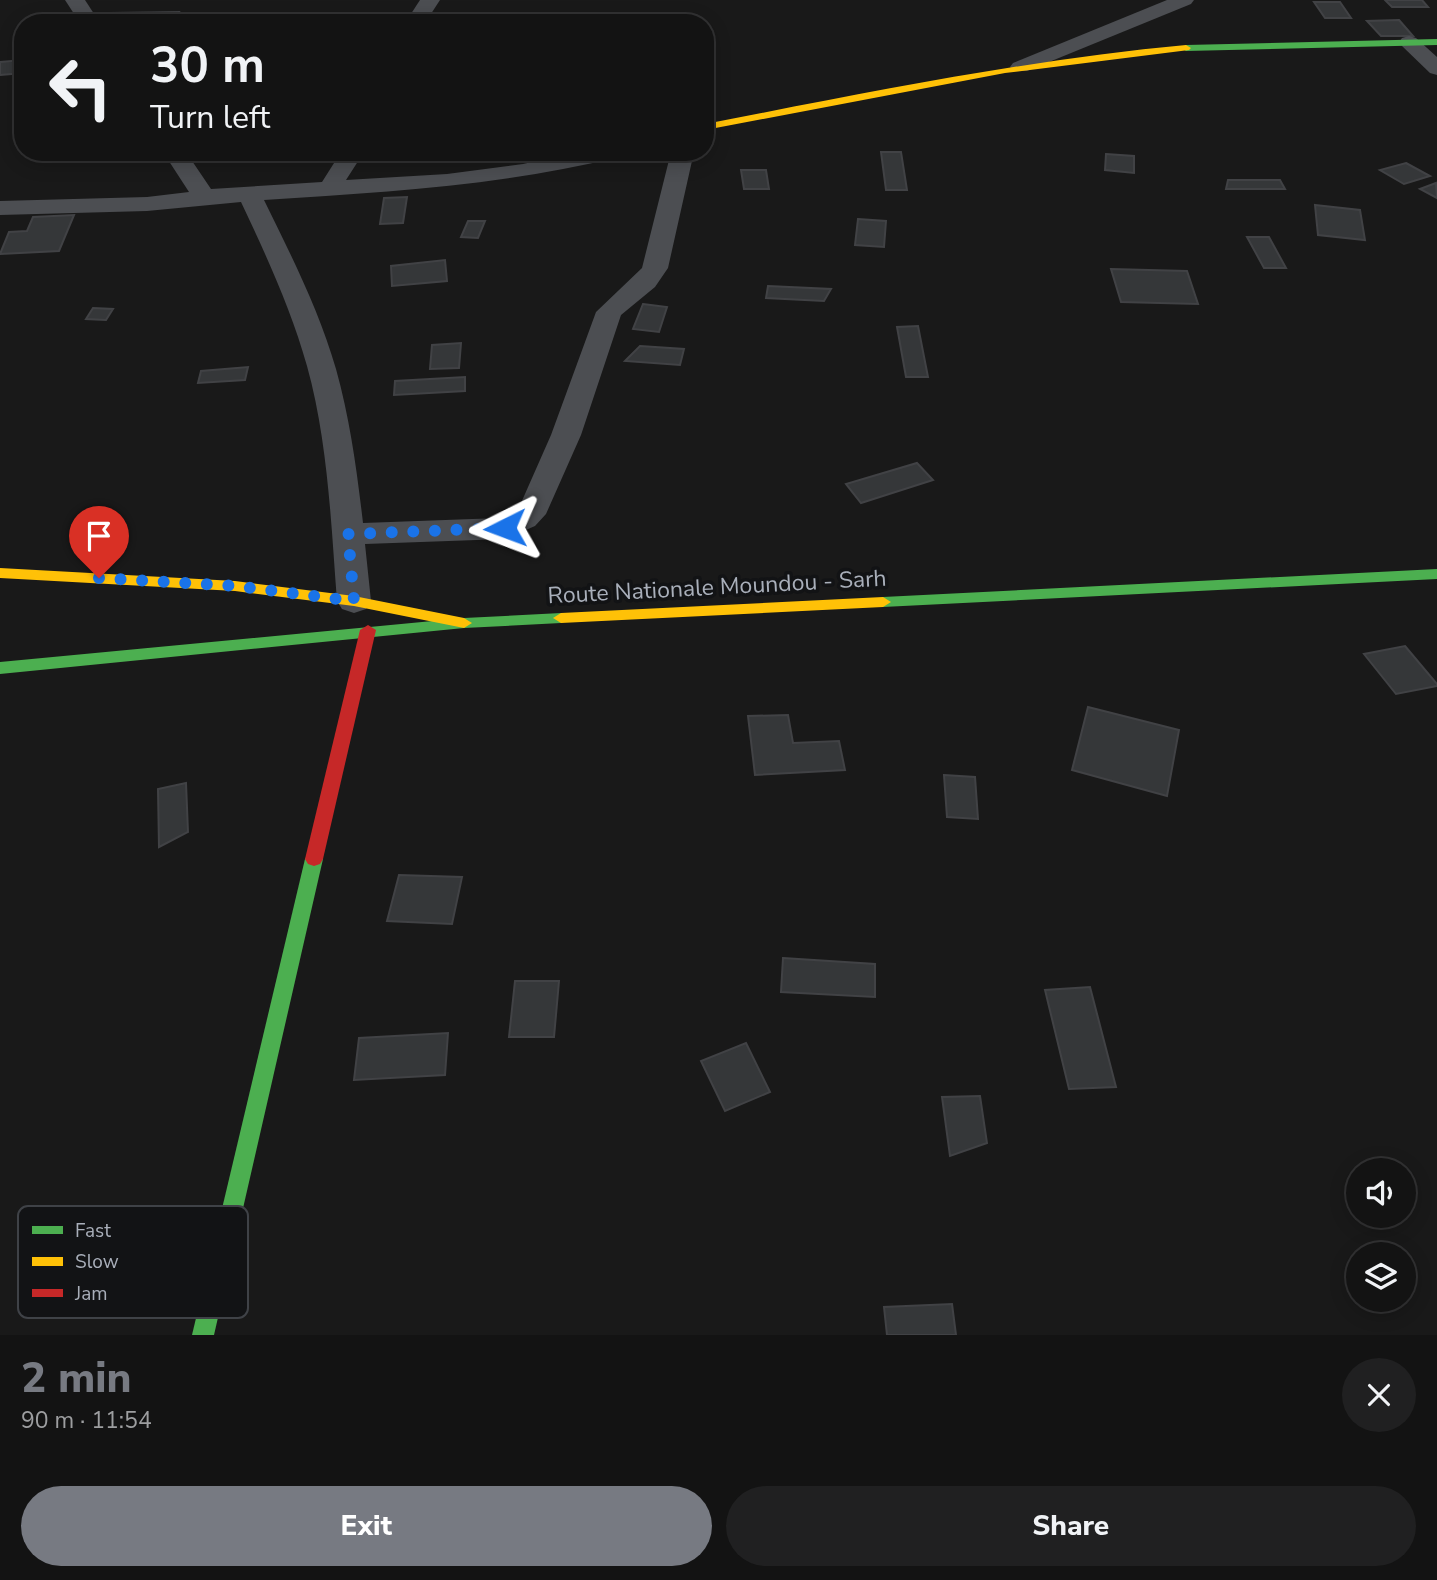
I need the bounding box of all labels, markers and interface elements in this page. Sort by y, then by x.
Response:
text: 30 m [150,32,265,99]
icon: left [35,42,126,133]
text: Turn left [150,96,270,139]
position arrow [468,491,542,565]
pin [69,506,129,578]
icon: arrive [80,517,118,555]
street label: Route Nationale Moundou - Sarh [547,563,887,611]
map controls [1346,1158,1416,1312]
button: sound [1346,1158,1416,1228]
legend [18,1206,248,1318]
text: Fast [75,1218,111,1244]
button: layers [1346,1242,1416,1312]
text: Slow [75,1249,119,1275]
text: Jam [74,1281,108,1307]
text: 2 min [21,1350,131,1407]
button: close [1342,1358,1416,1432]
text: 90 m · 11:54 [21,1405,152,1436]
button: Exit [21,1486,712,1566]
button: Share [726,1486,1416,1566]

